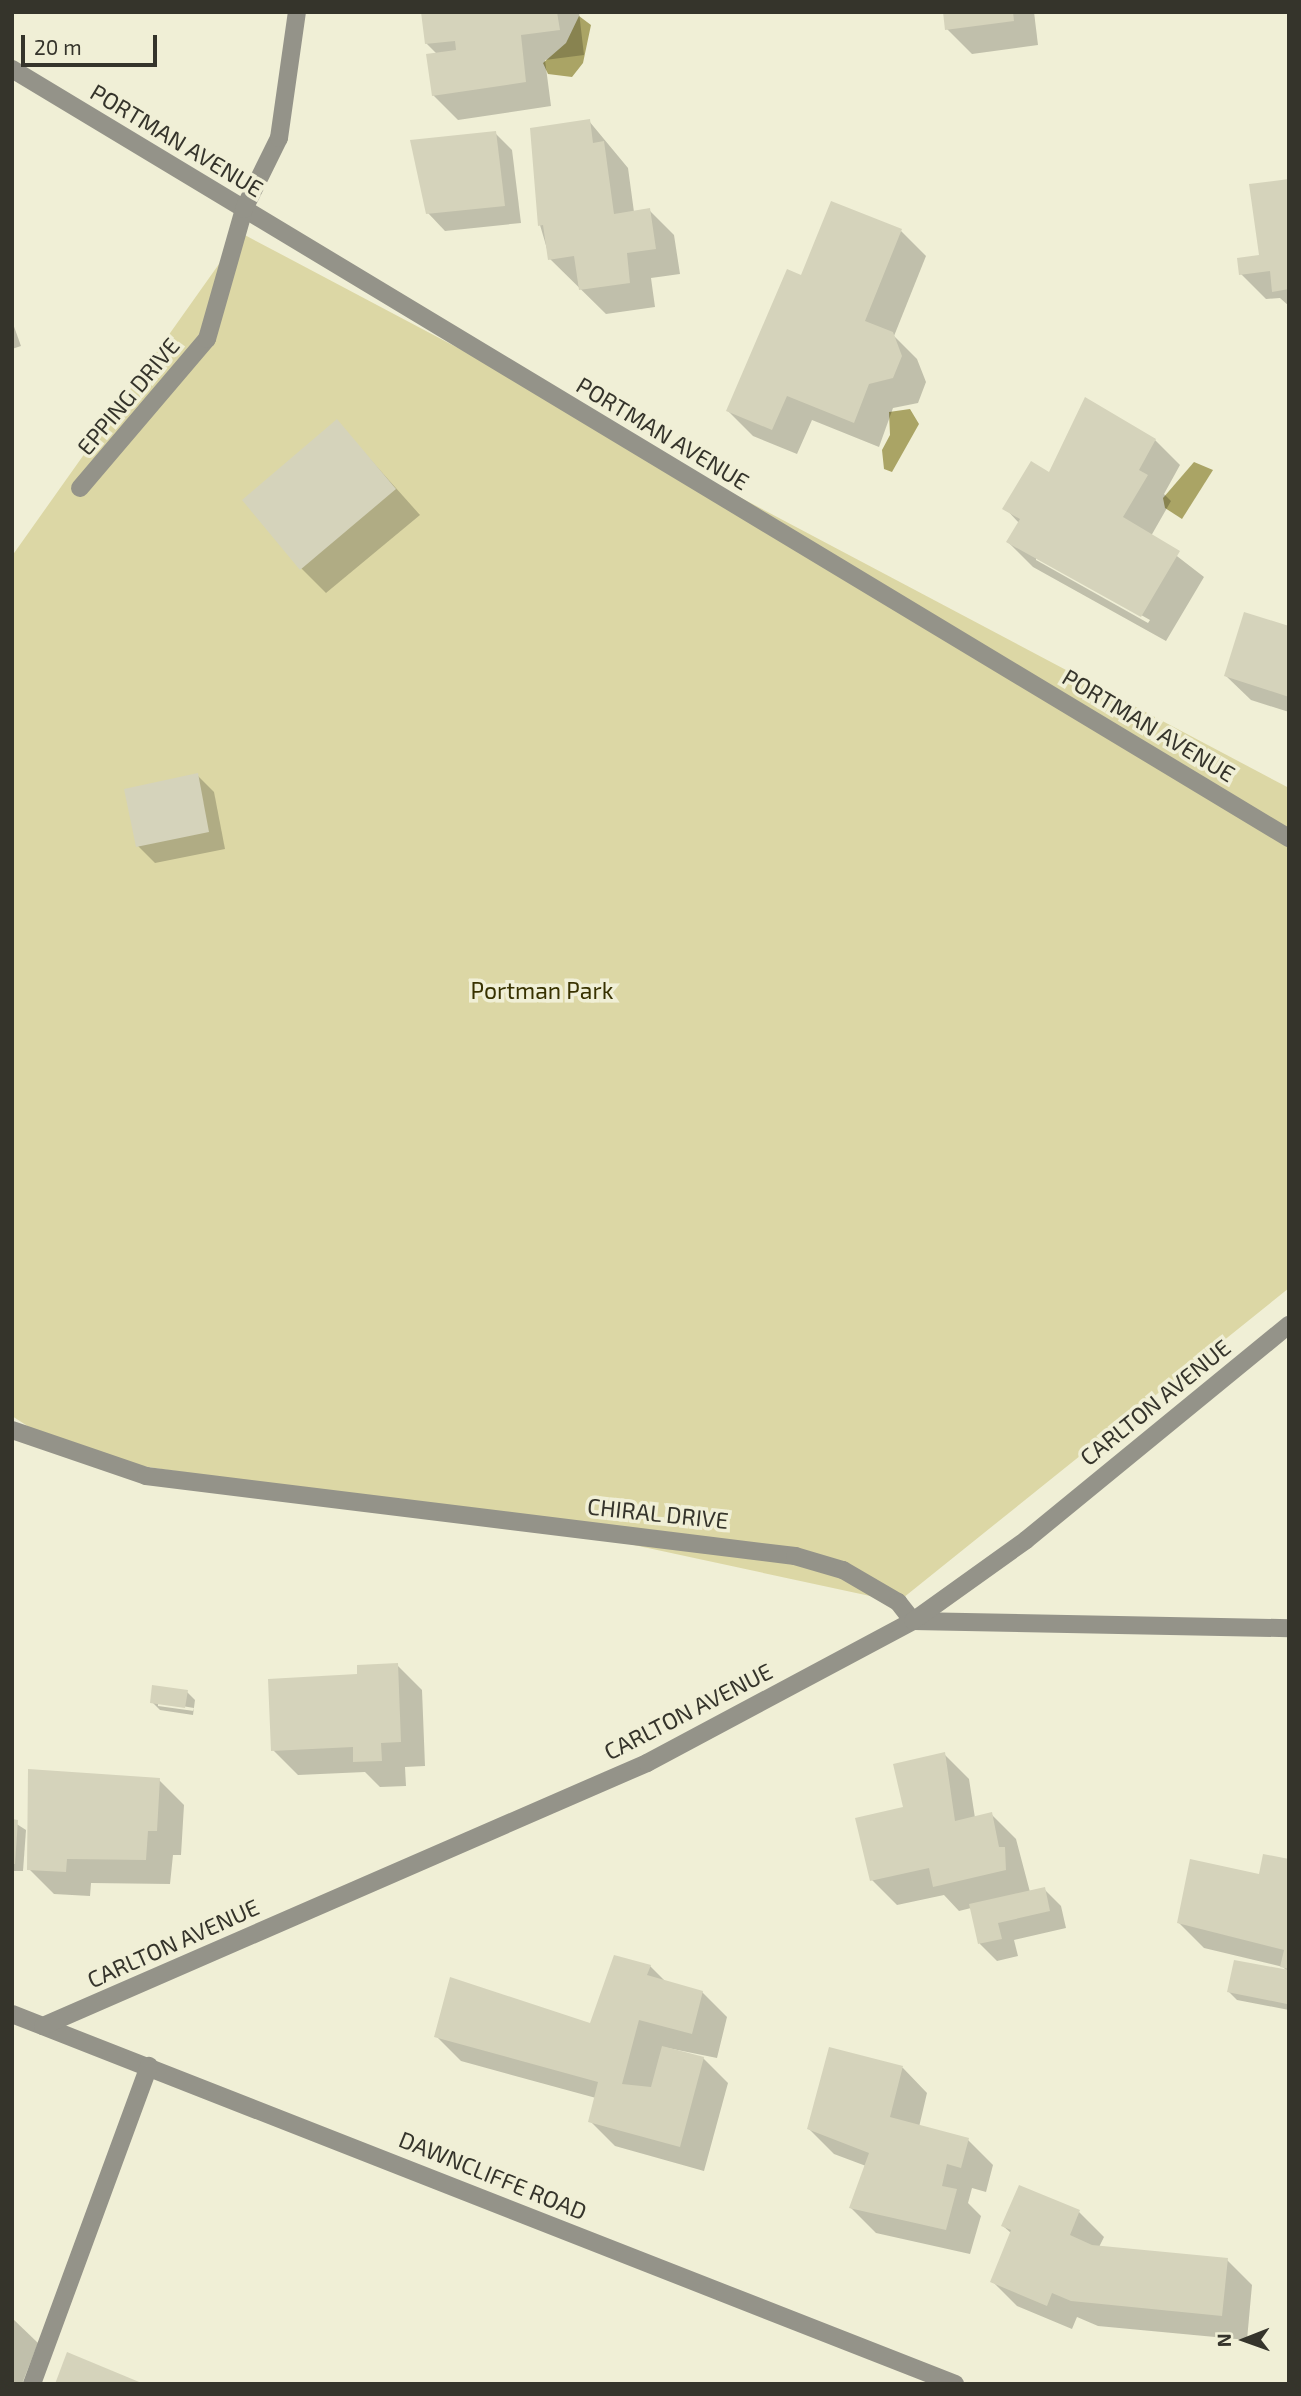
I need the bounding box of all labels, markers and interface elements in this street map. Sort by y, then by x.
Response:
scale bar [24,21,161,65]
text: 20 m [34,34,82,59]
street label: PORTMAN AVENUE [86,77,268,203]
street label: EPPING DRIVE [71,332,185,460]
street label: PORTMAN AVENUE [572,370,754,496]
street label: PORTMAN AVENUE [1058,662,1240,788]
park label: Portman Park [471,976,613,1004]
street label: CARLTON AVENUE [1074,1333,1236,1471]
street label: CHIRAL DRIVE [586,1492,730,1534]
street label: CARLTON AVENUE [599,1657,777,1765]
street label: CARLTON AVENUE [83,1893,263,1993]
street label: DAWNCLIFFE ROAD [395,2125,591,2225]
north arrow [1210,2305,1280,2375]
text: N [1212,2333,1235,2347]

